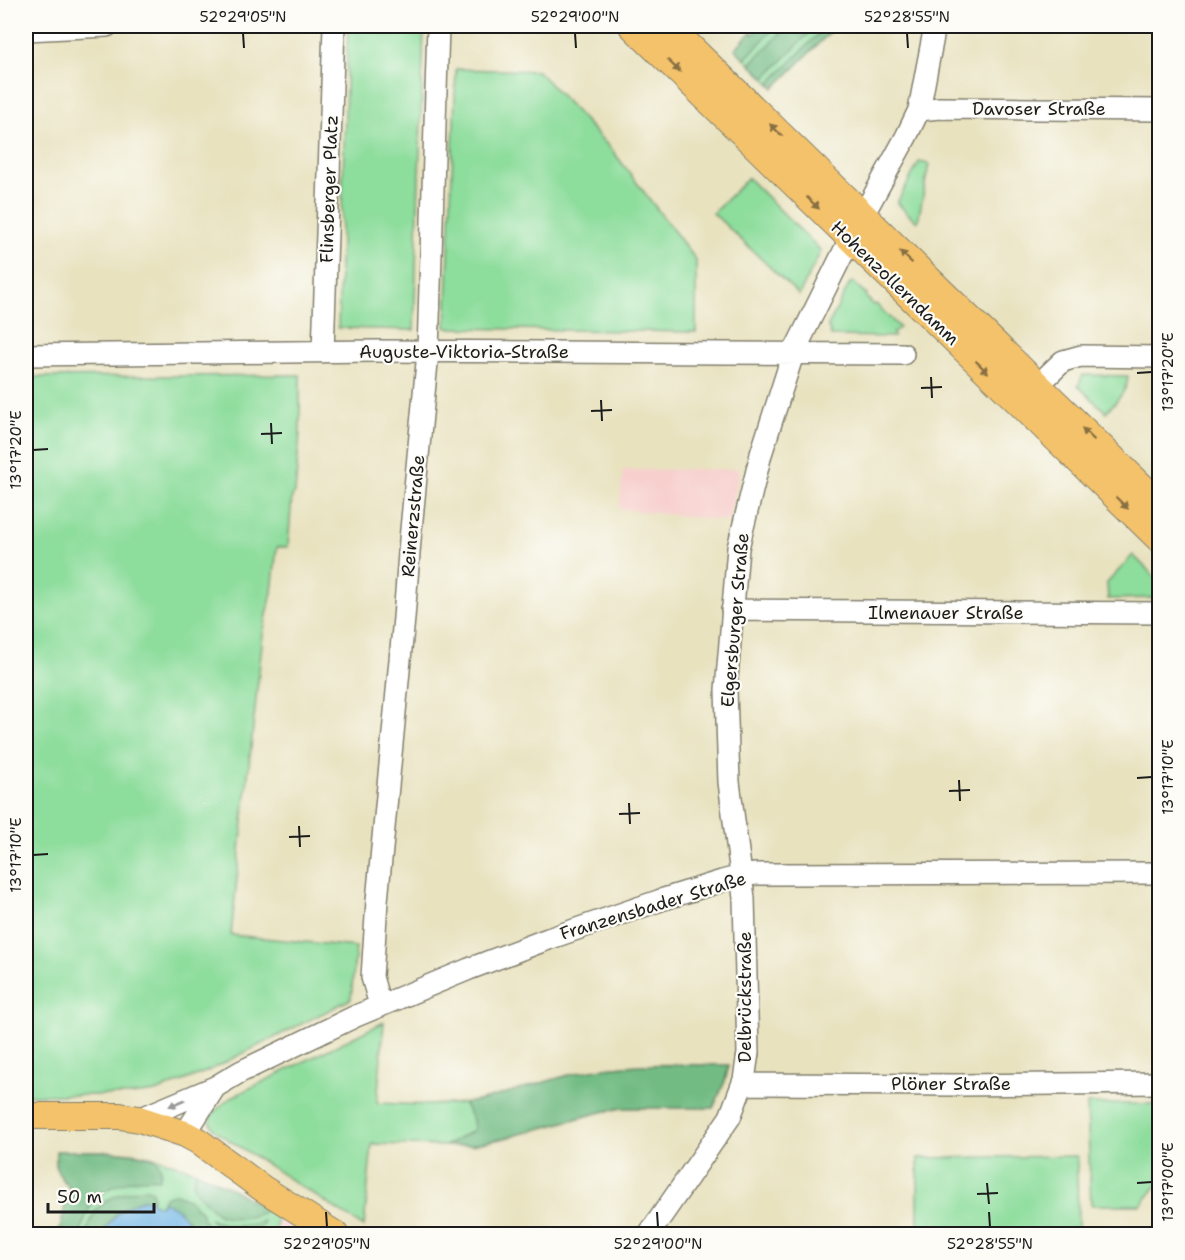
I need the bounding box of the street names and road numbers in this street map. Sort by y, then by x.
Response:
street label: Davoser Straße [972,97,1106,121]
street label: Flinsberger Platz [314,114,344,264]
street label: Hohenzollerndamm [826,215,964,351]
street label: Auguste-Viktoria-Straße [359,340,569,364]
street label: Reinerzstraße [396,454,430,578]
street label: Elgersburger Straße [715,532,755,708]
street label: Ilmenauer Straße [868,601,1024,625]
street label: Franzensbader Straße [557,866,749,946]
street label: Delbrückstraße [733,931,757,1063]
street label: Plöner Straße [891,1072,1011,1096]

